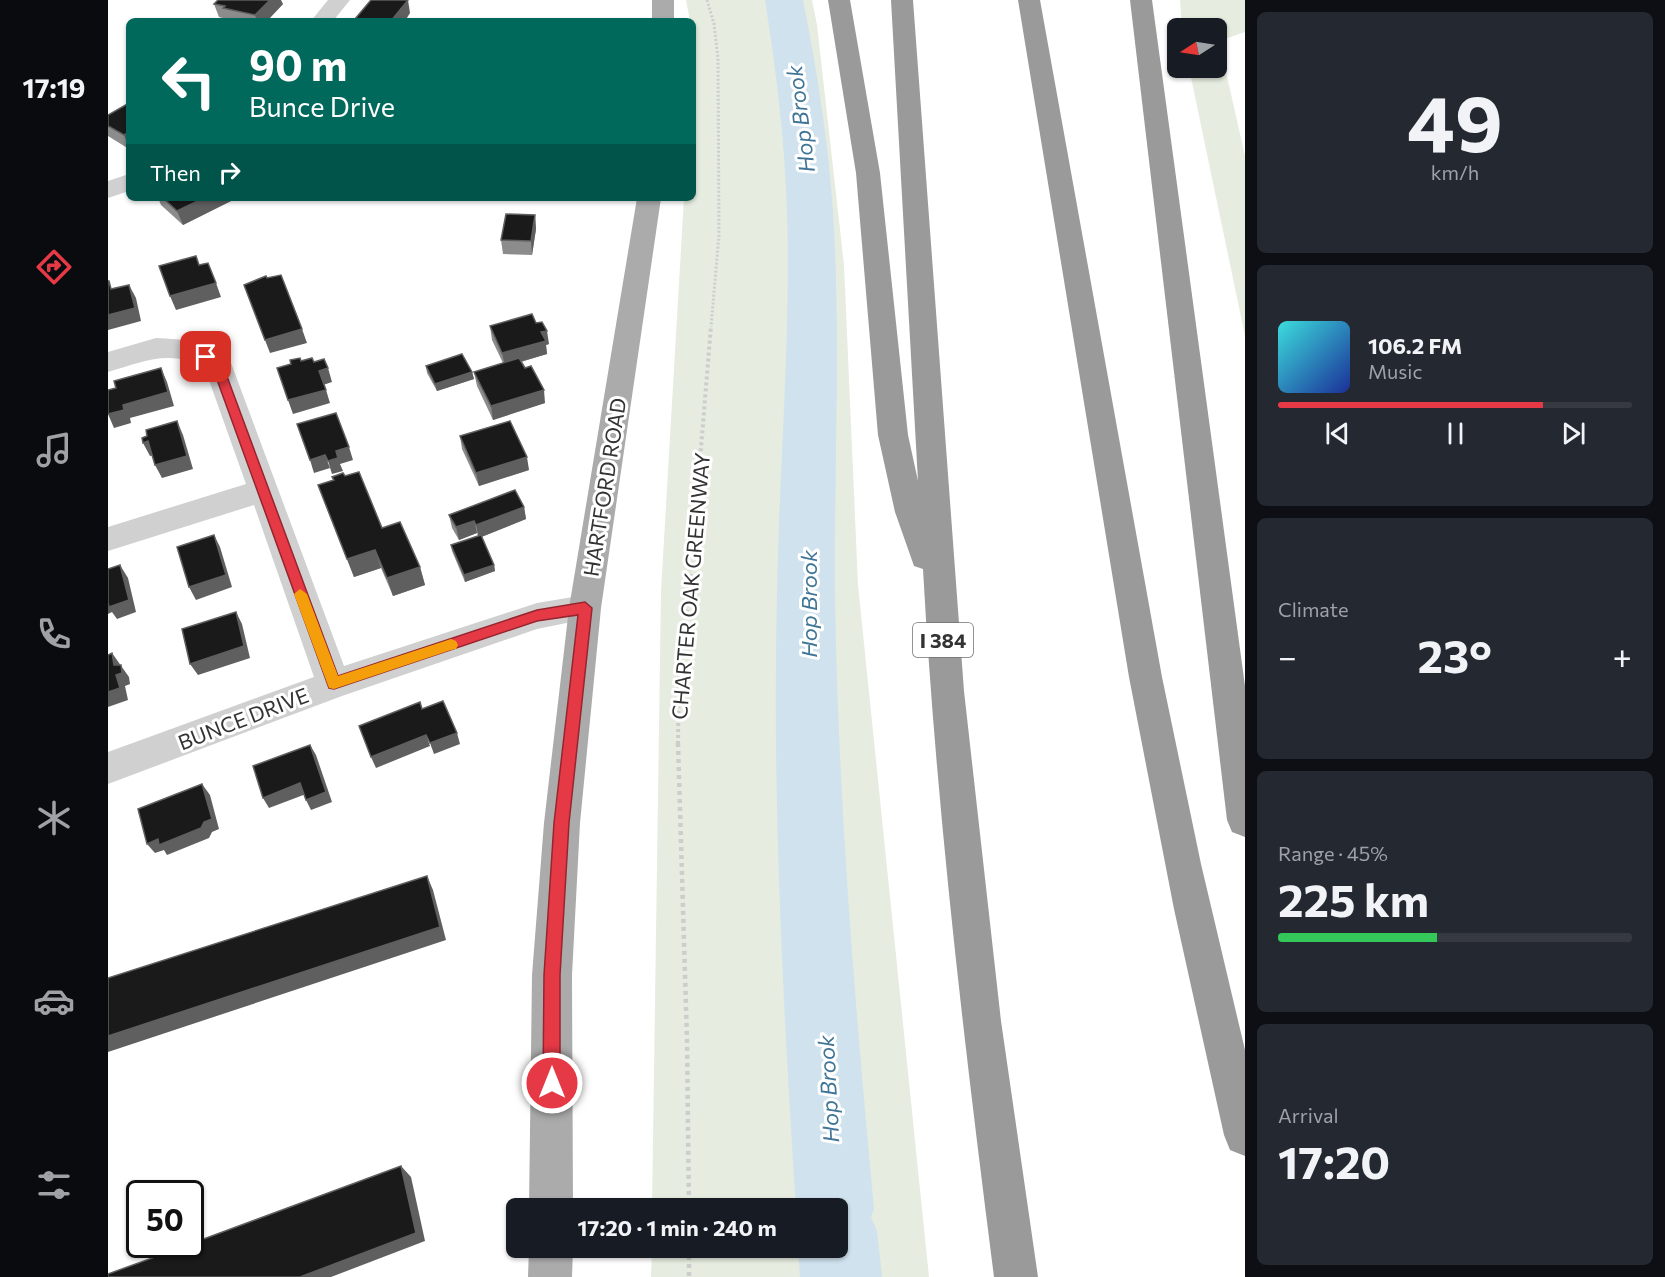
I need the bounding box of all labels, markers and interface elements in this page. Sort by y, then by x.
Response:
north arrow [1167,18,1227,78]
map controls [1167,18,1227,78]
text: 90 m [249,38,348,90]
icon: left [150,42,228,120]
water label: Hop Brook [780,63,820,174]
text: 17:19 [22,71,86,104]
text: 49 [1407,73,1503,168]
text: Bunce Drive [249,90,395,123]
icon: right [213,156,246,189]
text: Then [150,159,201,186]
text: km/h [1431,160,1479,184]
icon: directions [33,246,75,288]
pin [180,331,231,382]
text: 106.2 FM [1368,332,1462,359]
icon: arrive [189,340,222,373]
text: Music [1368,359,1422,383]
street label: HARTFORD ROAD [578,396,630,578]
icon: previous [1321,417,1354,450]
icon: pause [1439,417,1472,450]
icon: next [1557,417,1590,450]
icon: music [33,429,75,471]
street label: CHARTER OAK GREENWAY [666,451,714,721]
water label: Hop Brook [795,549,822,658]
text: Climate [1278,597,1348,621]
icon: phone [33,613,75,655]
road number: I 384 [913,623,973,657]
text: 23° [1418,627,1492,682]
text: − [1278,635,1297,676]
text: + [1613,635,1632,676]
street label: BUNCE DRIVE [174,682,312,754]
icon: climate [33,797,75,839]
text: Range · 45% [1278,841,1388,865]
text: 225 km [1278,871,1429,926]
icon: car [33,980,75,1022]
water label: Hop Brook [812,1033,844,1143]
position arrow [520,1051,584,1115]
text: Arrival [1278,1103,1339,1127]
text: 17:20 [1278,1133,1390,1188]
icon: filters [33,1164,75,1206]
speed limit sign: 50 [126,1180,204,1258]
text: 17:20 · 1 min · 240 m [577,1214,777,1241]

